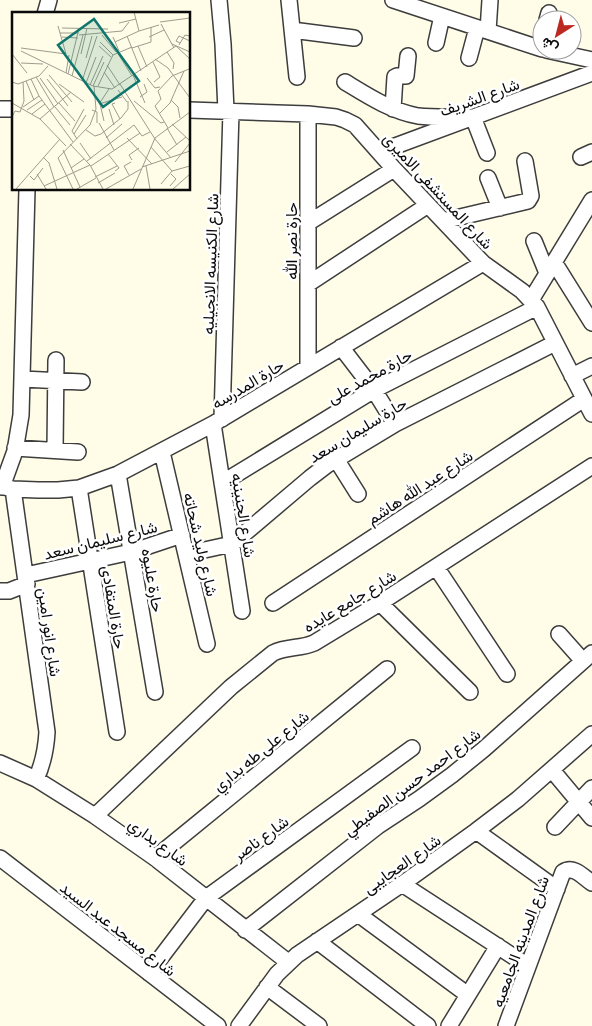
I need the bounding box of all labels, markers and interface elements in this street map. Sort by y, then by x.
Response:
north arrow [532,10,582,60]
inset map [12,12,190,190]
text: ش [536,33,561,59]
street label: شارع الشريف [436,70,523,122]
street label: شارع المستشفى الاميرى [378,126,500,255]
street label: شارع الكنيسه الانجيليه [195,193,224,335]
street label: حارة نصر الله [278,202,302,280]
street label: حارة محمد على [322,342,416,408]
street label: حارة المدرسه [206,352,288,414]
street label: حارة سليمان سعد [303,390,411,468]
street label: شارع عبد الله هاشم [361,443,477,530]
street label: شارع الجنينيه [225,471,264,559]
street label: شارع وليد شحاته [177,490,226,599]
street label: شارع سليمان سعد [41,513,160,566]
street label: حارة عليوه [137,546,171,614]
street label: شارع جامع عايده [298,563,401,638]
street label: حارة المتفادى [97,564,133,651]
street label: شارع انور امين [32,586,69,678]
street label: شارع على طه بداري [207,704,315,799]
street label: شارع احمد حسن الصفيطي [337,721,487,843]
street label: شارع ناصر [226,809,293,867]
street label: شارع بداري [122,811,194,873]
street label: شارع العجايبى [357,827,445,900]
street label: شارع المدينه الجامعيه [484,872,555,1011]
street label: شارع مسجد عبد السيد [55,875,182,982]

